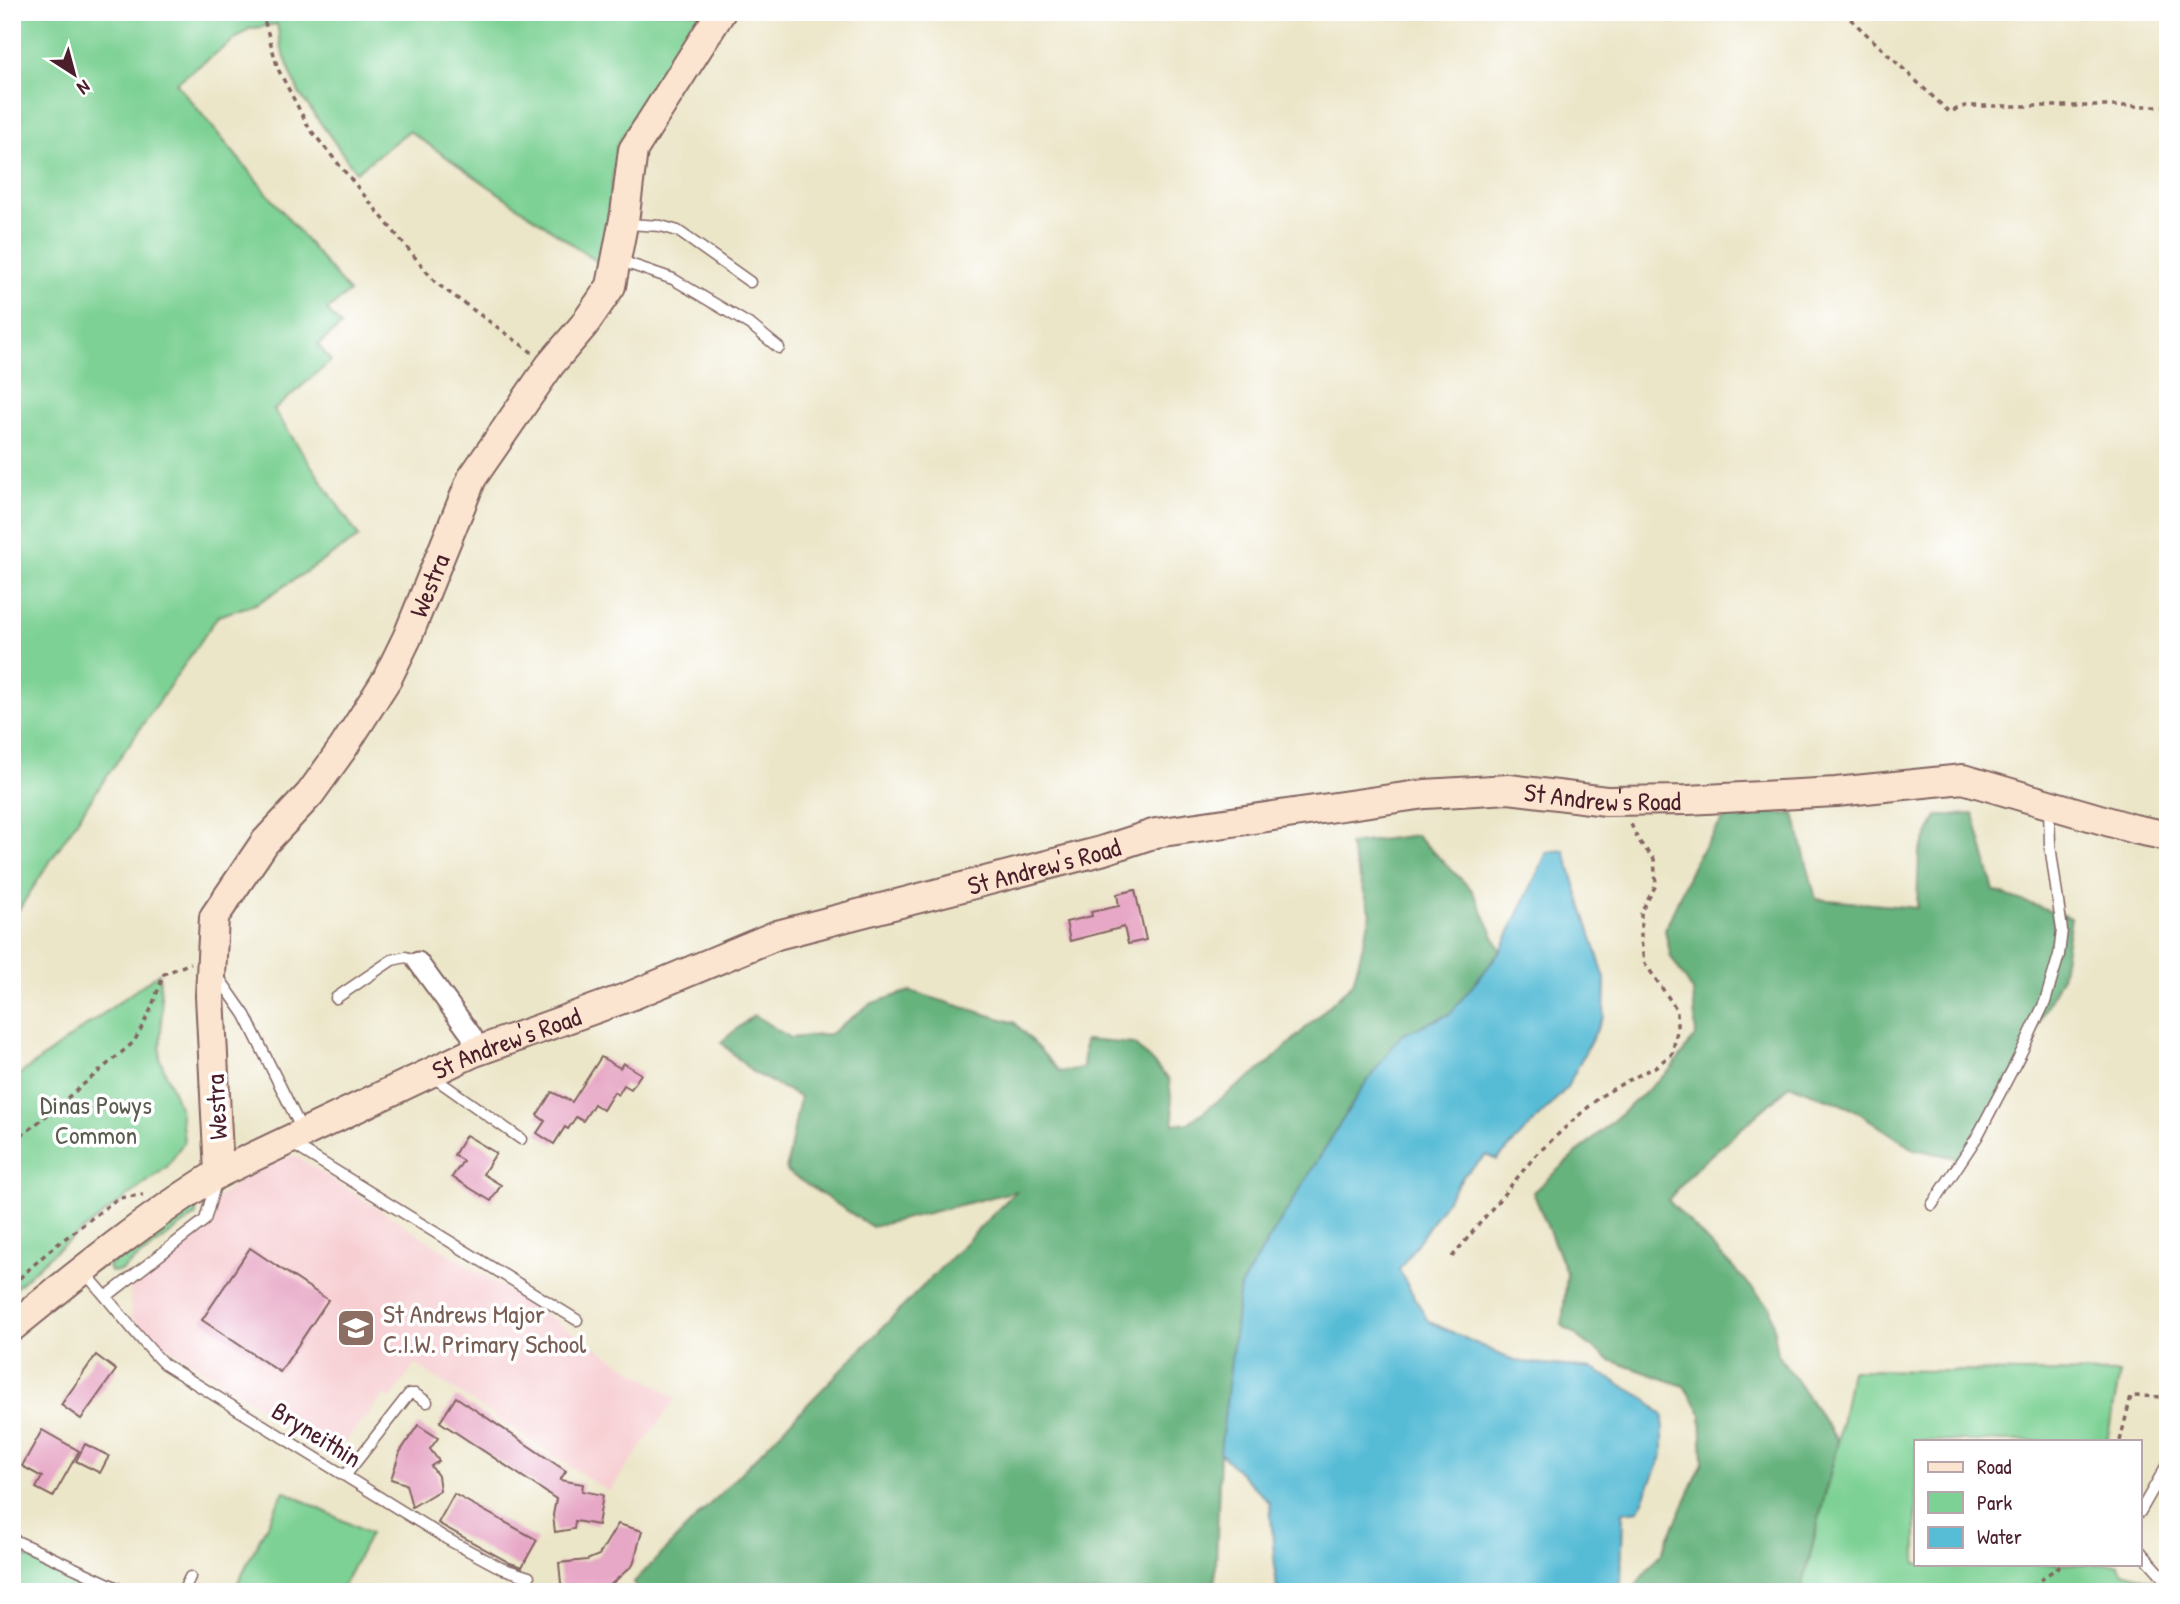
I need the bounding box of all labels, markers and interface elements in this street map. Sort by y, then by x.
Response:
north arrow [38,38,108,108]
text: N [72,74,96,101]
street label: Westra [400,548,457,622]
street label: St Andrew's Road [1522,774,1681,819]
street label: St Andrew's Road [964,828,1125,902]
street label: St Andrew's Road [426,998,585,1087]
street label: Westra [197,1073,235,1141]
park label: Dinas Powys Common [40,1087,152,1152]
place label: St Andrews Major C.I.W. Primary School [383,1296,586,1361]
school or university icon: St Andrews Major C.I.W. Primary School [335,1307,377,1349]
street label: Bryneithin [266,1393,368,1475]
legend [1914,1440,2142,1566]
text: Road [1977,1452,2011,1481]
text: Park [1977,1488,2012,1517]
text: Water [1977,1522,2022,1551]

